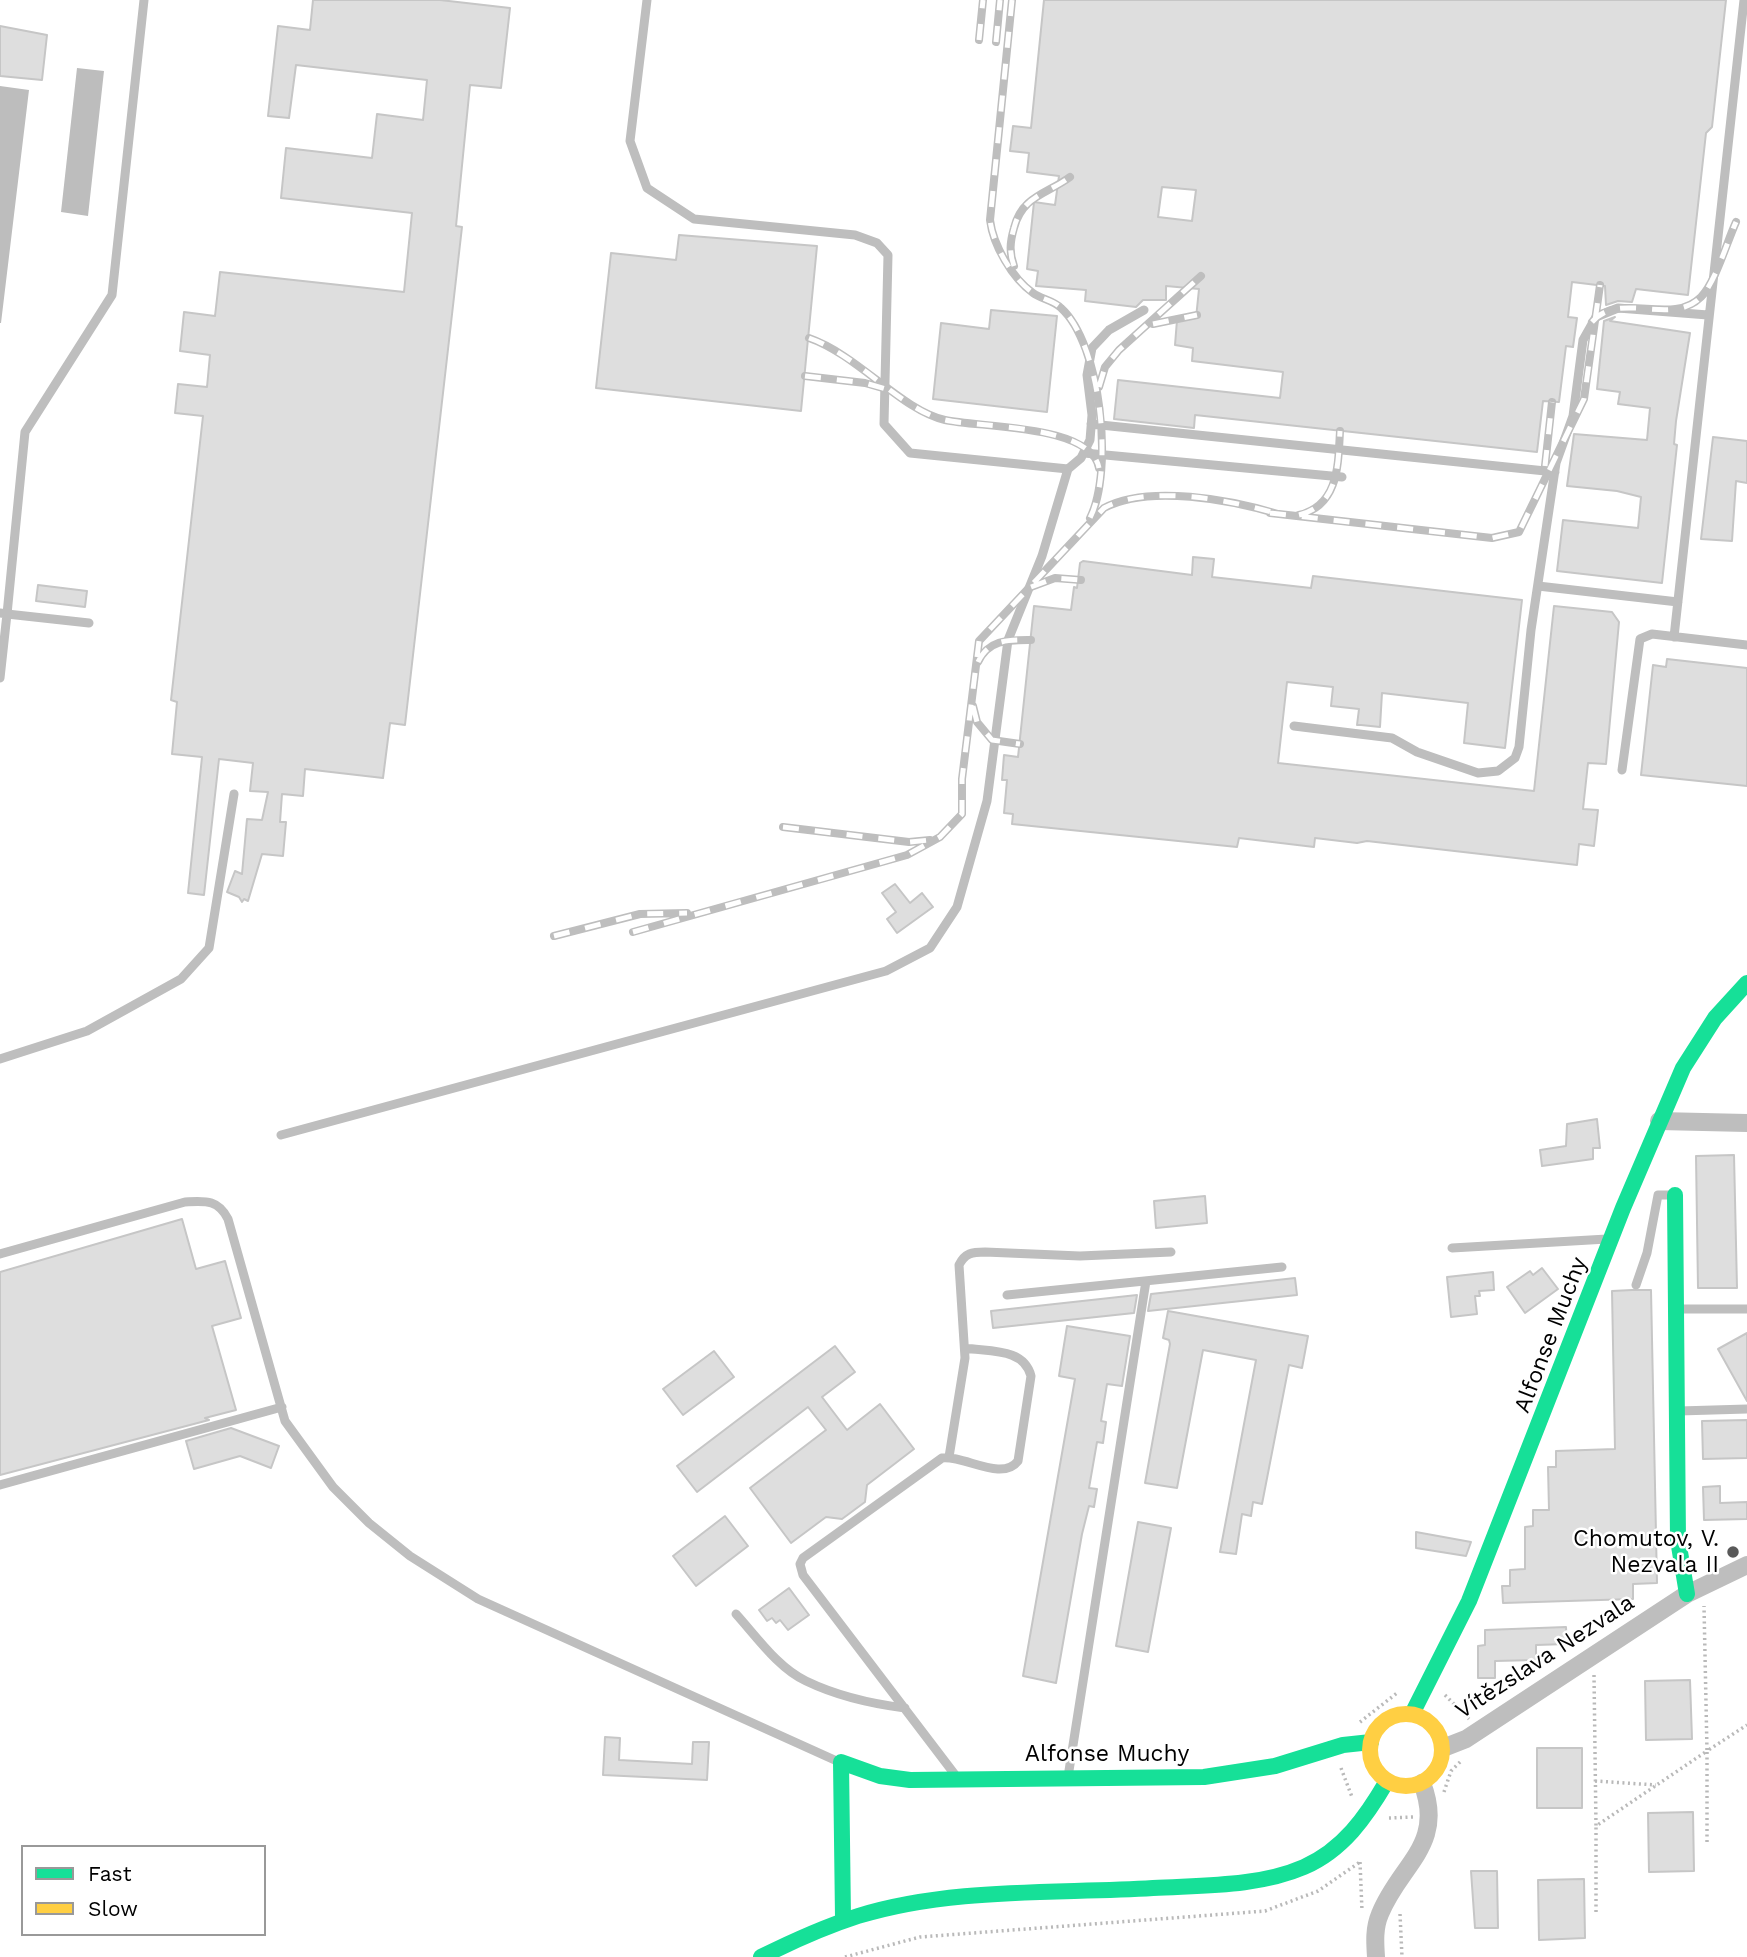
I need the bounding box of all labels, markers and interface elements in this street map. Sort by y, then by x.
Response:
street label: Alfonse Muchy [1509,1253,1593,1417]
place label: Chomutov, V. Nezvala II [1573,1525,1719,1579]
marker: Chomutov, V. Nezvala II [1725,1544,1741,1560]
street label: Vítězslava Nezvala [1450,1589,1640,1725]
street label: Alfonse Muchy [1025,1740,1189,1768]
legend [21,1845,266,1936]
text: Fast [88,1861,132,1886]
text: Slow [88,1896,138,1921]

